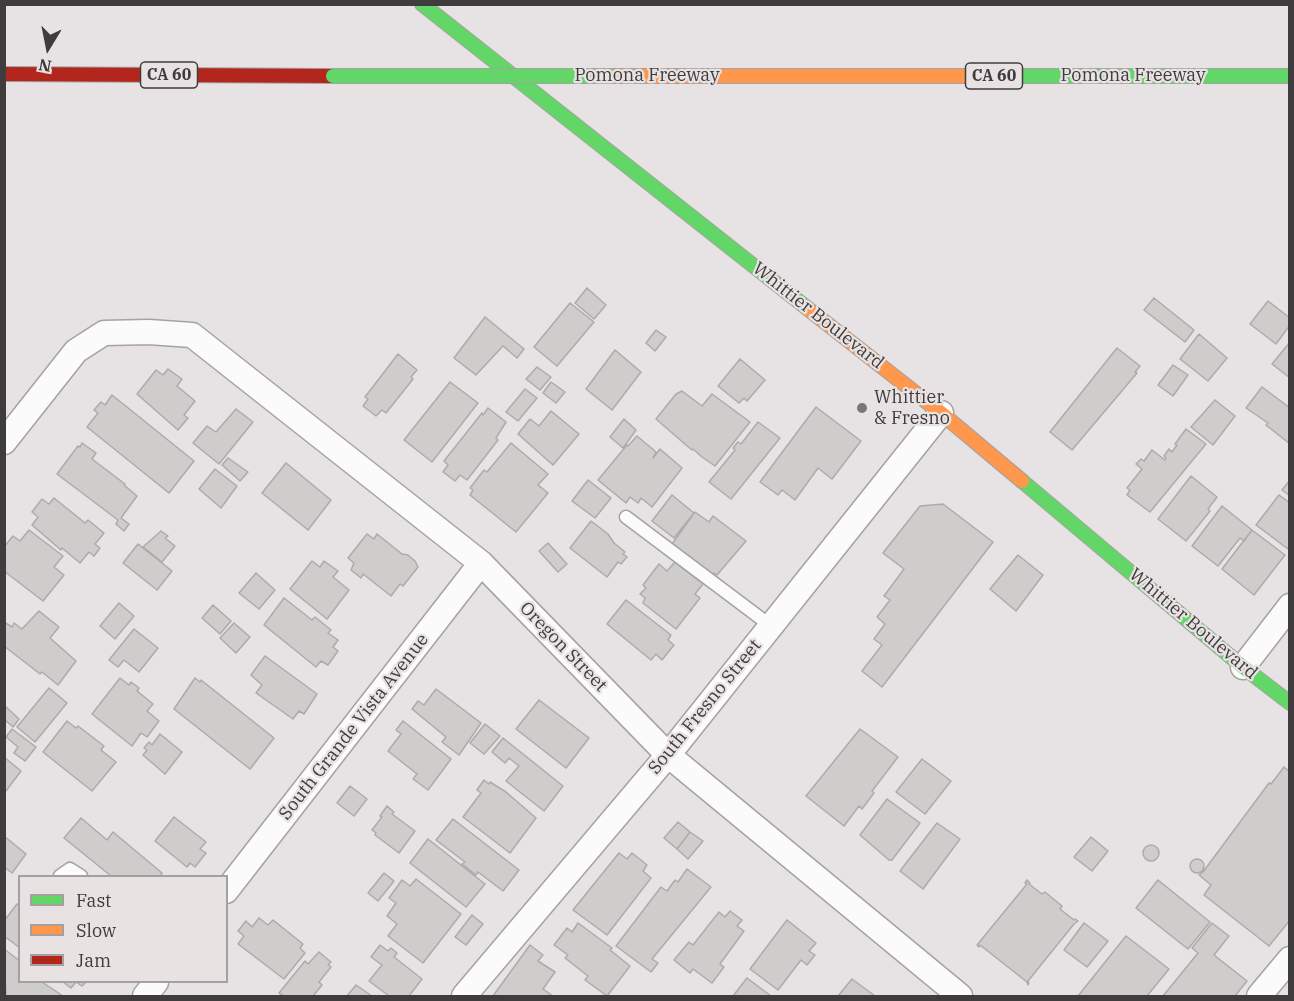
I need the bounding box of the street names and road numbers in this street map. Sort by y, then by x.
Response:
road number: CA 60 [140,62,198,88]
road number: CA 60 [966,63,1022,89]
street label: Pomona Freeway [574,65,720,87]
street label: Pomona Freeway [1060,65,1206,87]
street label: Whittier Boulevard [748,258,888,374]
street label: Whittier Boulevard [1124,564,1262,684]
street label: Oregon Street [515,598,611,696]
street label: South Grande Vista Avenue [275,630,433,824]
street label: South Fresno Street [644,635,766,779]

